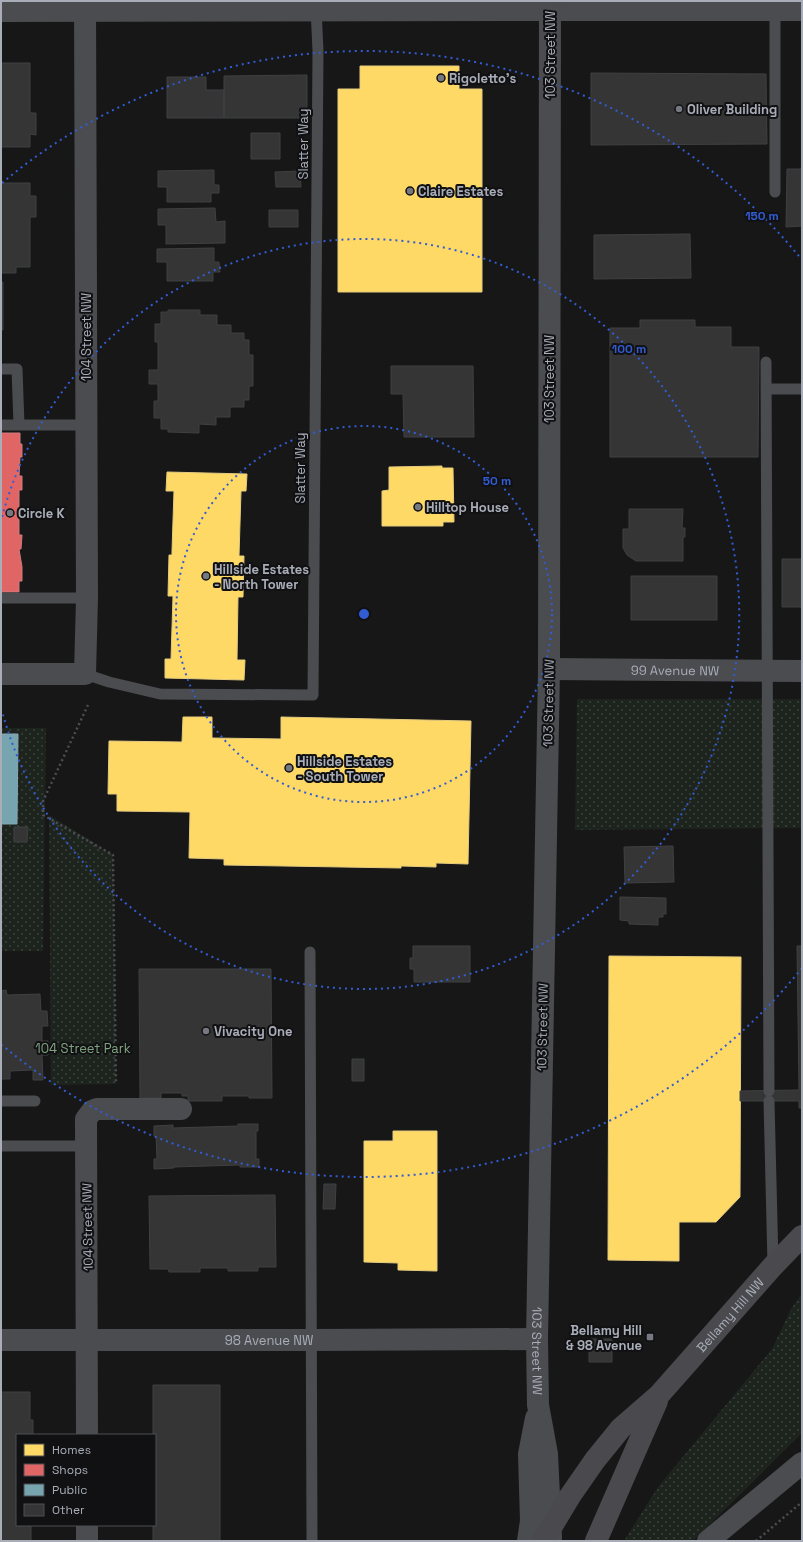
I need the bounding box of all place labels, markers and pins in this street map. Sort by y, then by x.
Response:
place label: Rigoletto's [449,70,516,87]
marker: Rigoletto's [436,73,446,83]
place label: Oliver Building [687,101,777,118]
marker: Oliver Building [674,104,684,114]
place label: Claire Estates [418,183,504,200]
marker: Claire Estates [405,186,415,196]
place label: Hilltop House [426,499,509,516]
marker: Hilltop House [413,502,423,512]
place label: Circle K [18,505,66,522]
marker: Circle K [5,508,15,518]
place label: Hillside Estates - North Tower [214,561,309,593]
marker: Hillside Estates - North Tower [201,571,211,581]
centre of rings [357,607,371,621]
place label: Hillside Estates - South Tower [297,753,392,785]
marker: Hillside Estates - South Tower [284,763,294,773]
place label: Vivacity One [214,1023,292,1040]
marker: Vivacity One [201,1026,211,1036]
place label: Bellamy Hill & 98 Avenue [566,1322,642,1354]
marker: Bellamy Hill & 98 Avenue [645,1332,655,1342]

